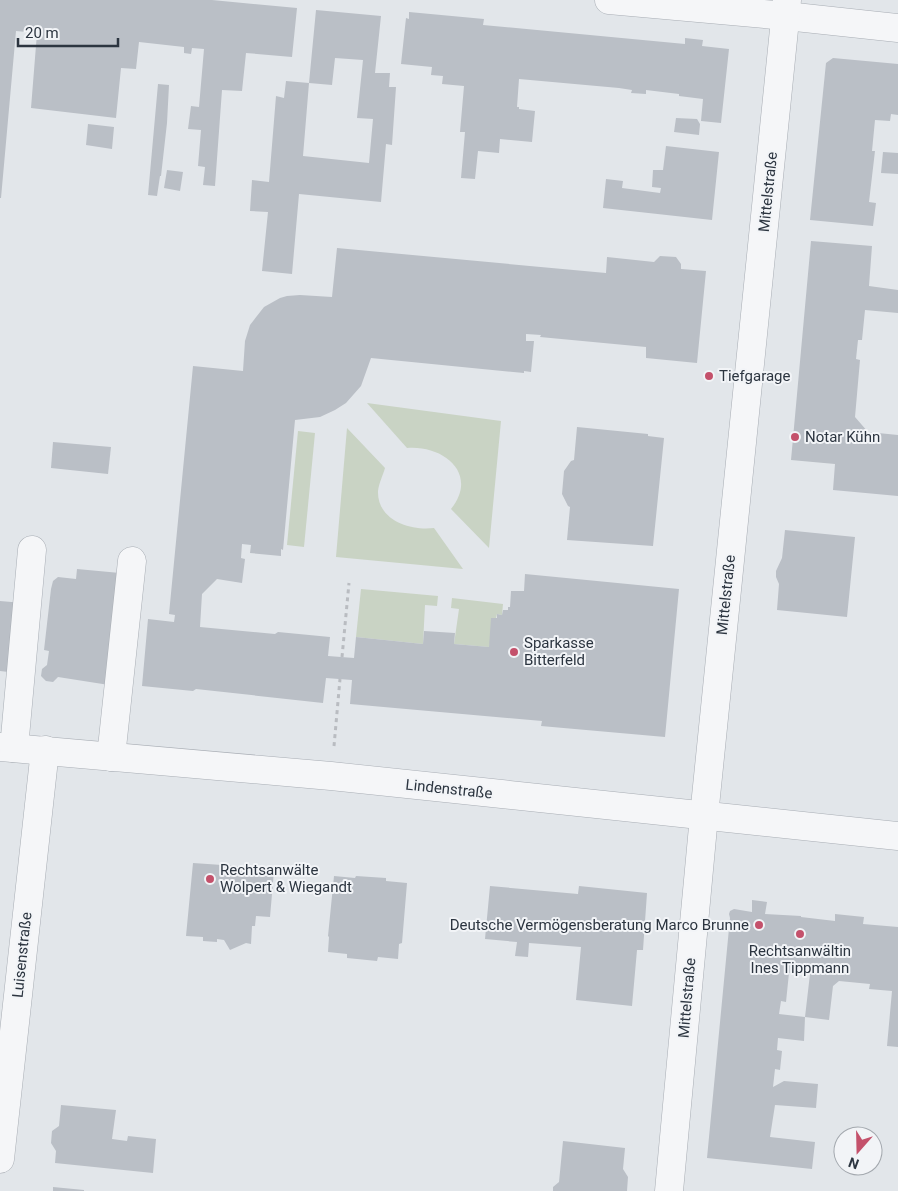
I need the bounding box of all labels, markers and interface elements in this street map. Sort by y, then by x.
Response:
scale bar [18,15,118,47]
text: 20 m [25,24,59,42]
street label: Mittelstraße [755,151,781,233]
place label: Tiefgarage [719,367,791,385]
marker: Tiefgarage [703,370,715,382]
place label: Notar Kühn [805,428,880,446]
marker: Notar Kühn [789,431,801,443]
street label: Mittelstraße [713,554,739,636]
place label: Sparkasse Bitterfeld [524,634,594,669]
marker: Sparkasse Bitterfeld [508,646,520,658]
street label: Lindenstraße [405,775,493,803]
place label: Rechtsanwälte Wolpert & Wiegandt [220,861,352,896]
marker: Rechtsanwälte Wolpert & Wiegandt [204,873,216,885]
street label: Luisenstraße [9,911,35,999]
place label: Deutsche Vermögensberatung Marco Brunne [450,916,749,934]
marker: Deutsche Vermögensberatung Marco Brunne [753,919,765,931]
marker: Rechtsanwältin Ines Tippmann [794,928,806,940]
place label: Rechtsanwältin Ines Tippmann [749,942,851,977]
street label: Mittelstraße [675,957,699,1039]
north arrow [833,1126,883,1176]
text: N [846,1154,861,1172]

